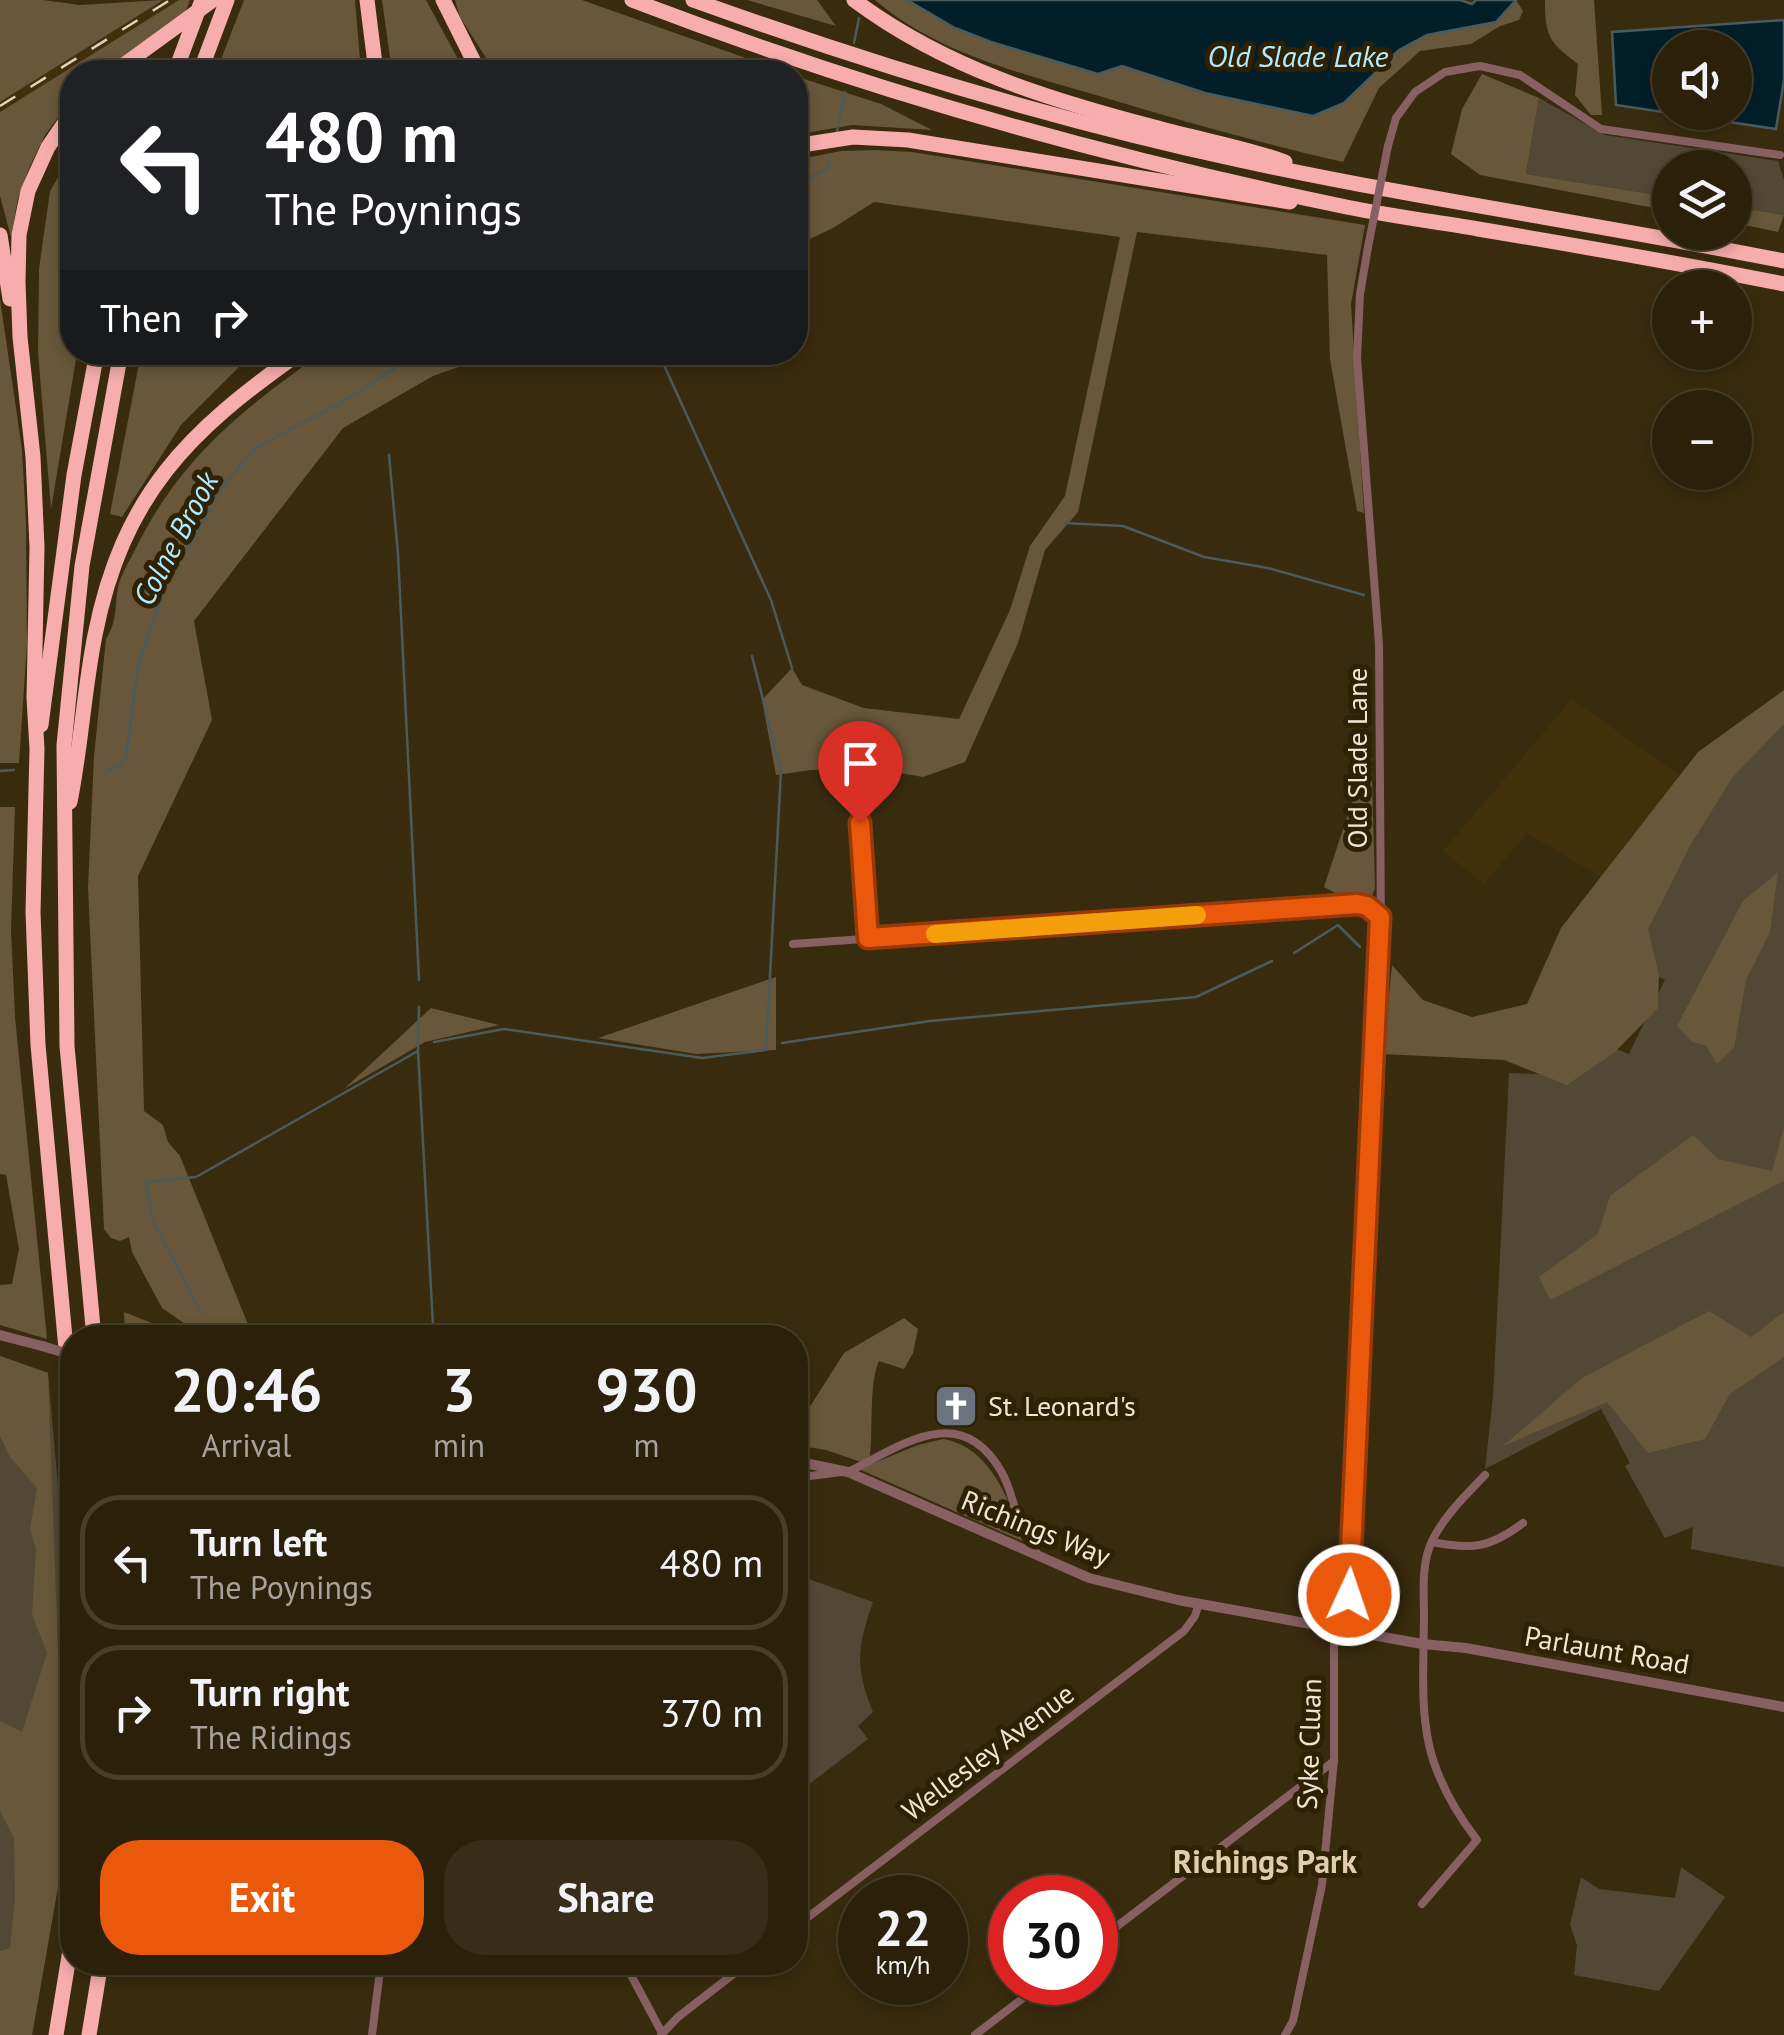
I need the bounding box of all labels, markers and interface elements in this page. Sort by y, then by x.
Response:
map controls [1652,30,1752,490]
button: sound [1652,30,1752,130]
water label: Old Slade Lake [1208,36,1389,75]
text: 480 m [265,91,458,181]
icon: left [100,100,230,230]
button: layers [1652,150,1752,250]
text: The Poynings [265,179,522,237]
button: + [1652,270,1752,370]
icon: right [202,290,257,345]
text: Then [100,293,182,342]
button: − [1652,390,1752,490]
water label: Colne Brook [123,464,227,612]
street label: Old Slade Lane [1338,668,1375,848]
pin [818,721,903,824]
icon: arrive [833,736,888,791]
text: 20:46 [170,1350,323,1428]
text: 3 [442,1350,476,1428]
text: 930 [596,1350,698,1428]
church icon: St. Leonard's [933,1383,979,1429]
place label: St. Leonard's [988,1387,1136,1424]
text: Arrival [202,1424,291,1466]
text: min [433,1424,485,1466]
text: m [634,1424,660,1466]
street label: Richings Way [956,1481,1116,1574]
text: Turn left [190,1517,327,1566]
icon: left [105,1535,160,1590]
text: 480 m [660,1538,763,1587]
position arrow [1297,1543,1401,1647]
text: The Poynings [190,1566,373,1608]
street label: Parlaunt Road [1522,1617,1692,1682]
text: Turn right [190,1667,350,1716]
street label: Wellesley Avenue [894,1675,1081,1828]
street label: Syke Cluan [1288,1678,1329,1810]
icon: right [105,1685,160,1740]
text: 370 m [660,1688,763,1737]
text: The Ridings [190,1716,352,1758]
button: Exit [100,1840,424,1955]
button: Share [444,1840,768,1955]
district label: Richings Park [1173,1840,1357,1882]
speed limit sign: 30 [988,1875,1118,2005]
text: 22 [875,1895,931,1960]
text: km/h [876,1949,930,1981]

